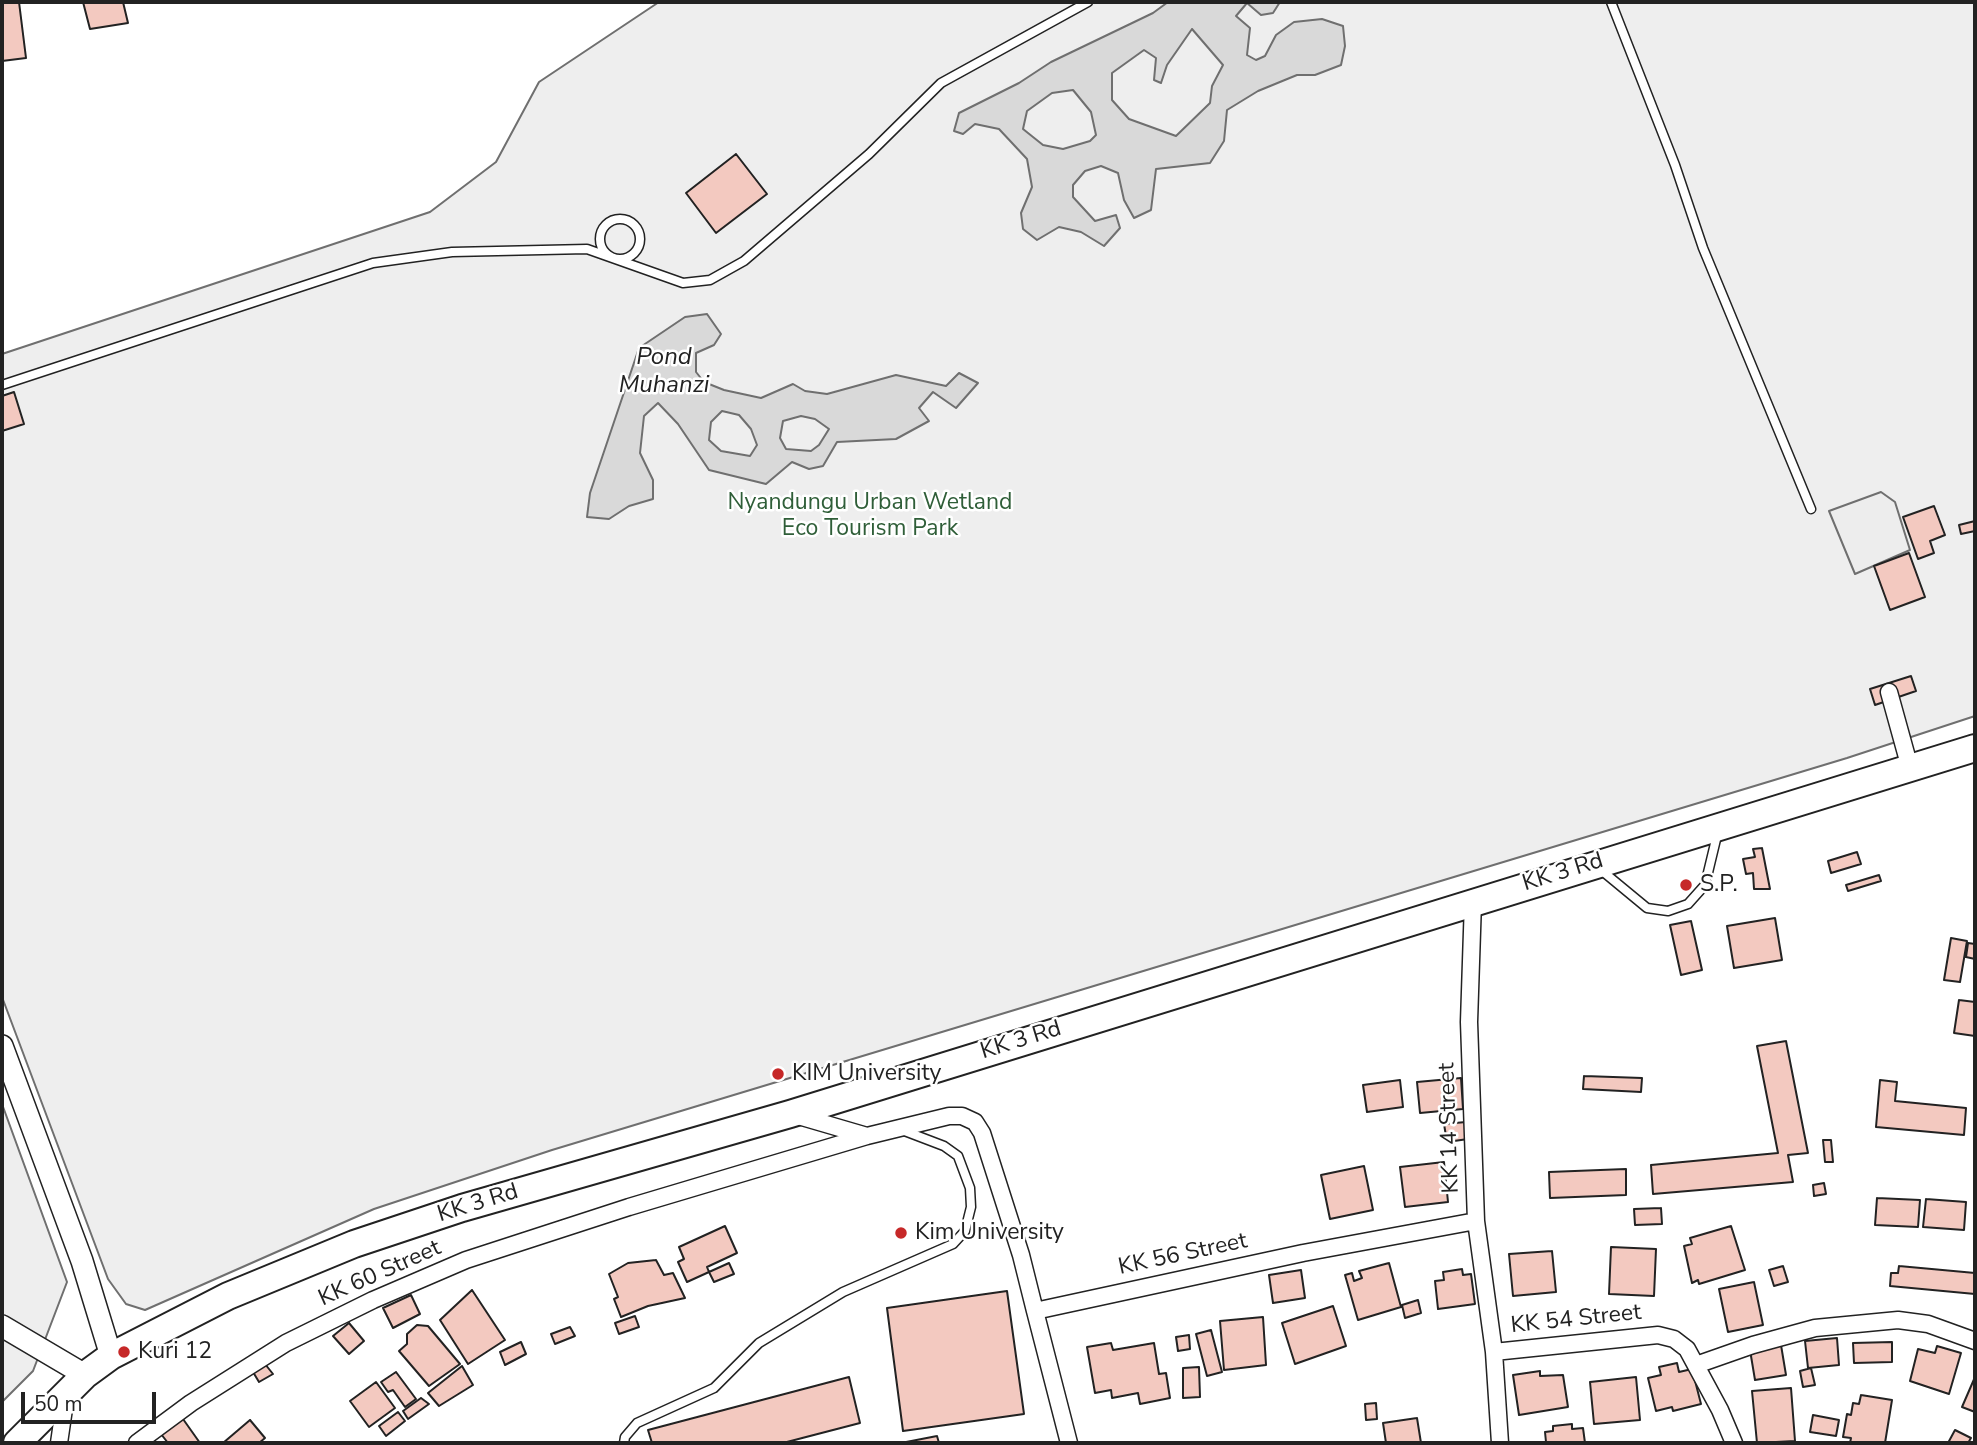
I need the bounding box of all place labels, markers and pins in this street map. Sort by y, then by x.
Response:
place label: S.P. [1700,871,1738,899]
marker: S.P. [1678,877,1694,893]
place label: KIM University [792,1060,941,1088]
marker: KIM University [770,1066,786,1082]
place label: Kim University [915,1219,1064,1247]
marker: Kim University [893,1225,909,1241]
place label: Kuri 12 [138,1338,212,1366]
marker: Kuri 12 [116,1344,132,1360]

